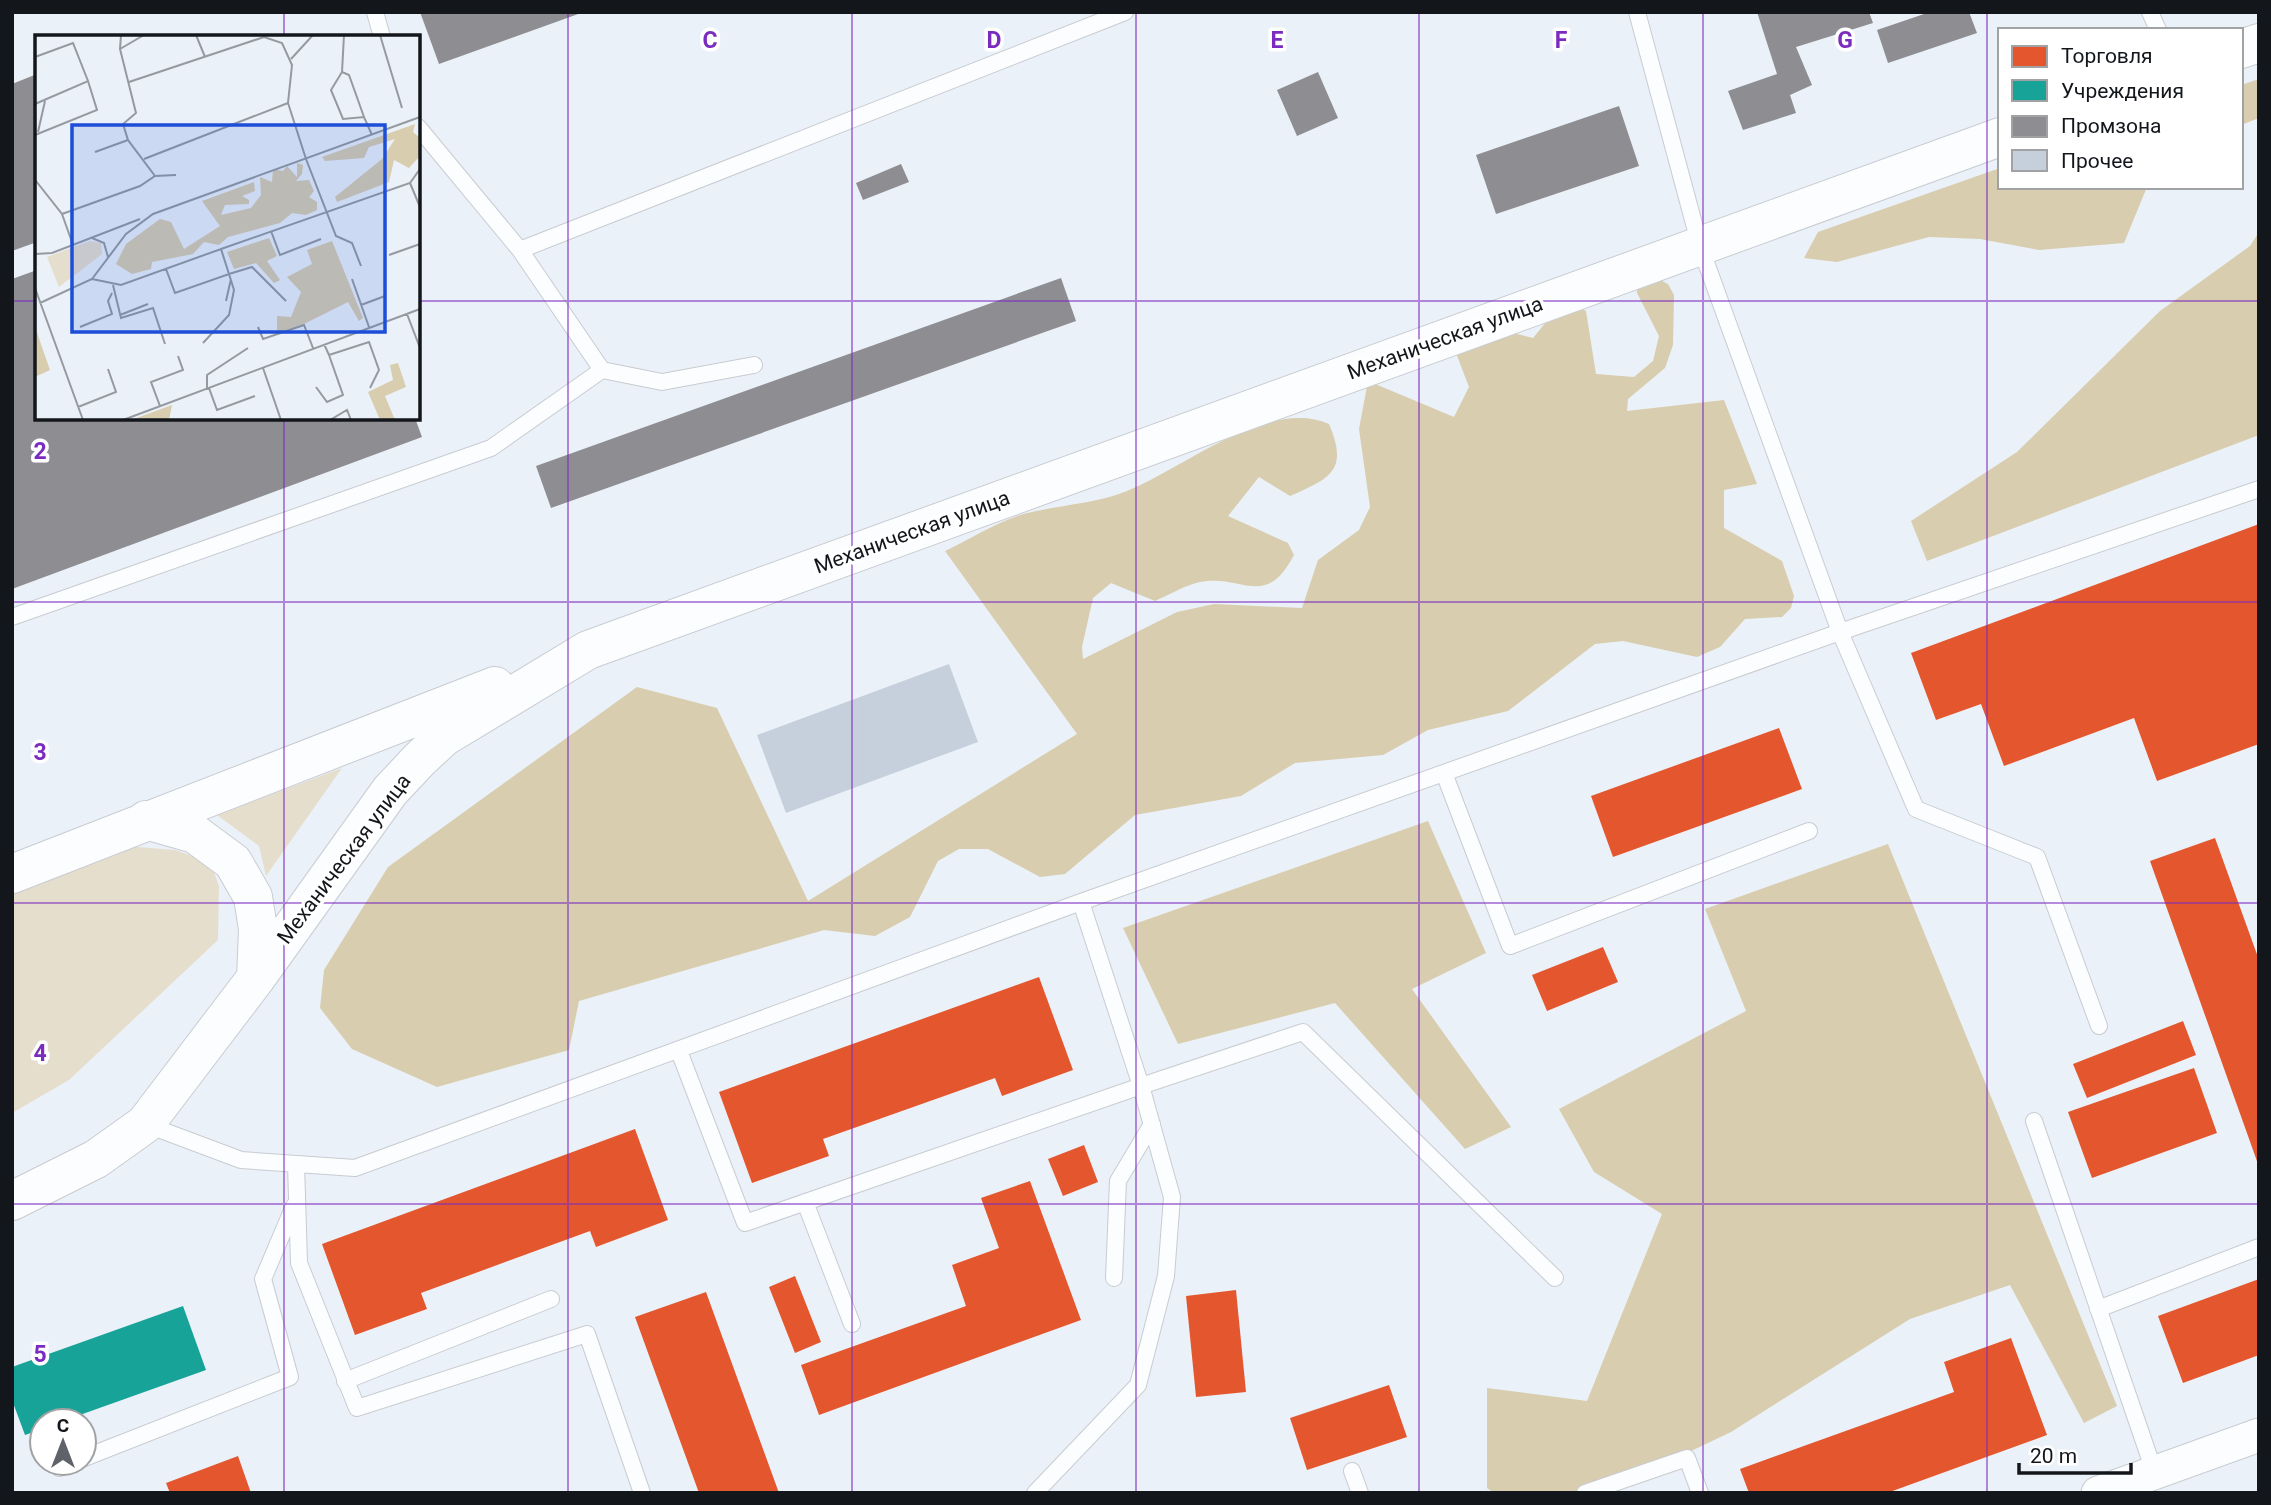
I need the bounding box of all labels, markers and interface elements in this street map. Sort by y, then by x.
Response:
text: C [702,27,718,54]
text: D [987,27,1001,54]
text: E [1271,27,1284,54]
text: F [1555,27,1568,54]
text: G [1837,27,1853,54]
legend [1998,28,2243,189]
inset map [35,35,420,420]
text: Торговля [2061,44,2153,68]
text: Учреждения [2061,79,2184,103]
text: Промзона [2061,114,2162,138]
text: Прочее [2061,149,2133,173]
street label: Механическая улица [1344,291,1546,385]
text: 2 [33,438,47,465]
street label: Механическая улица [811,485,1013,579]
text: 3 [33,739,47,766]
street label: Механическая улица [272,769,416,949]
text: 4 [33,1040,47,1067]
text: 5 [33,1341,47,1368]
north arrow [28,1407,98,1477]
text: С [57,1414,69,1437]
scale bar [2019,1432,2131,1476]
text: 20 m [2030,1444,2077,1468]

